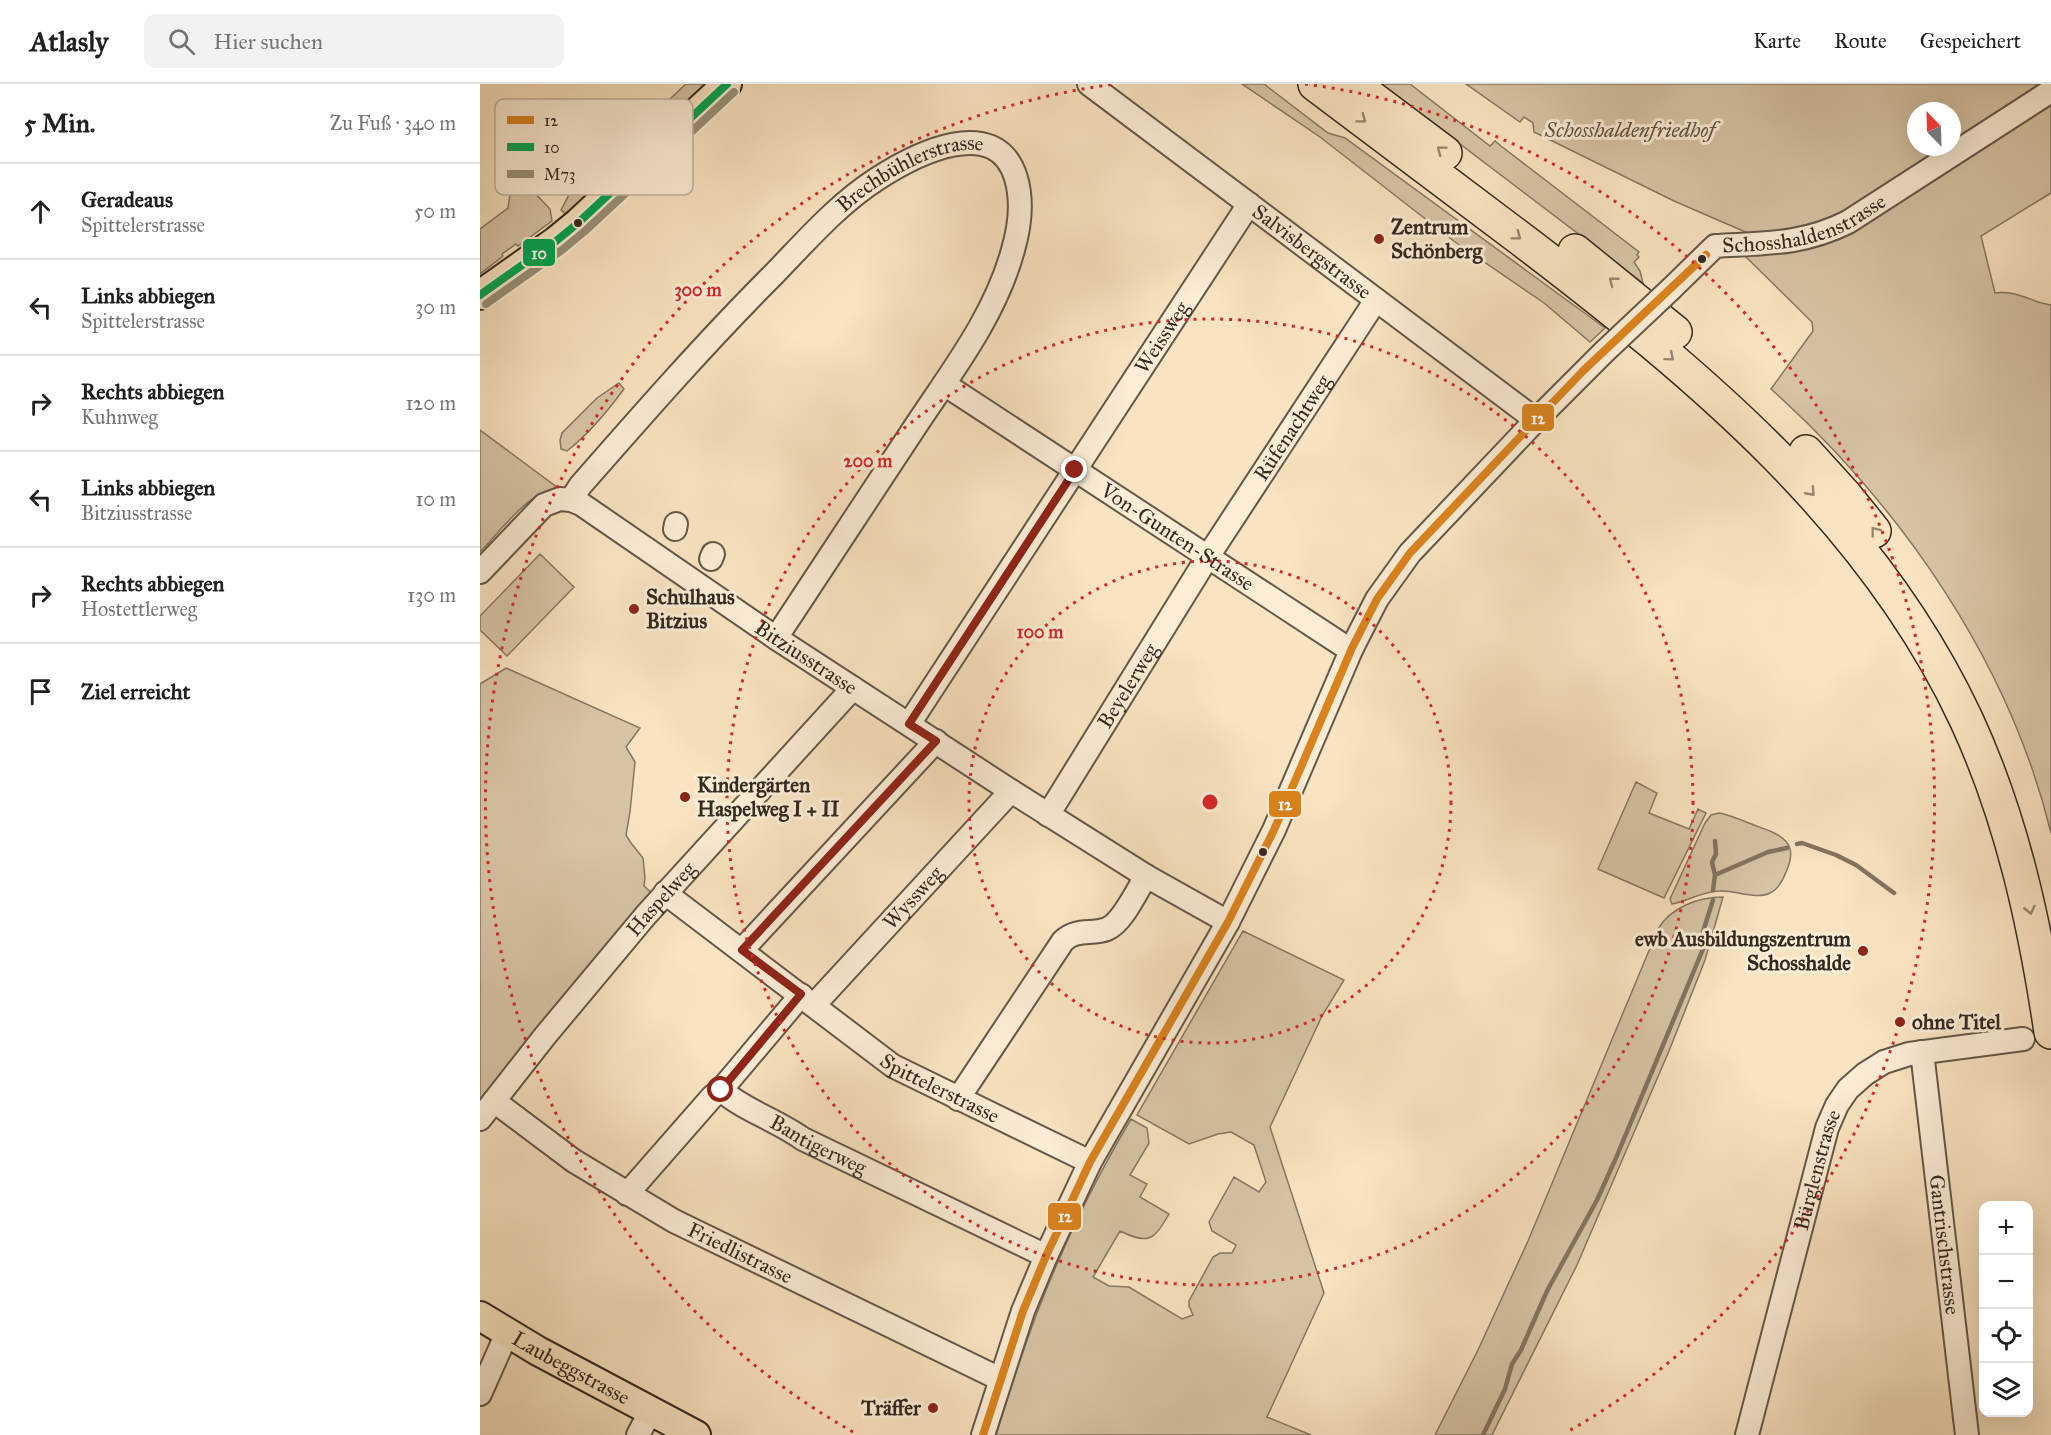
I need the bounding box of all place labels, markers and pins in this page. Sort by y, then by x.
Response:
place label: Zentrum Schönberg [1391,214,1483,264]
unlabelled marker [572,217,584,229]
marker: Zentrum Schönberg [1372,232,1386,246]
unlabelled marker [1696,253,1708,265]
place label: Schulhaus Bitzius [646,584,735,634]
marker: Schulhaus Bitzius [627,602,641,616]
place label: Kindergärten Haspelweg I + II [697,772,840,822]
marker: Kindergärten Haspelweg I + II [678,790,692,804]
centre of rings [1200,792,1220,812]
unlabelled marker [1257,846,1269,858]
place label: ewb Ausbildungszentrum Schosshalde [1635,926,1851,976]
marker: ewb Ausbildungszentrum Schosshalde [1856,944,1870,958]
place label: ohne Titel [1912,1009,2002,1035]
marker: ohne Titel [1893,1015,1907,1029]
place label: Träffer [860,1395,922,1421]
marker: Träffer [926,1401,940,1415]

